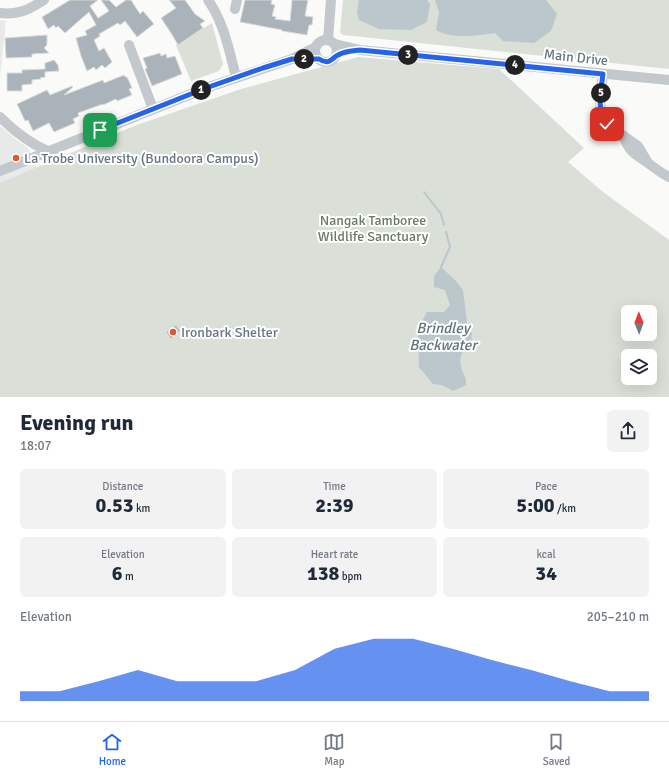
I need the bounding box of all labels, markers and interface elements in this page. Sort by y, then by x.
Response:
pin: 3 [398,45,418,65]
street label: Main Drive [543,46,609,69]
text: 3 [405,48,411,61]
pin: 2 [294,49,314,69]
text: 2 [301,52,307,65]
pin: 4 [505,55,525,75]
text: 4 [512,58,518,71]
pin: 1 [191,80,211,100]
text: 1 [198,83,204,96]
pin: 5 [591,83,611,103]
text: 5 [598,86,604,99]
pin [590,107,624,141]
pin [83,113,117,147]
icon: check [596,113,618,135]
icon: arrive [89,119,111,141]
place label: La Trobe University (Bundoora Campus) [24,150,259,167]
marker: La Trobe University (Bundoora Campus) [11,153,21,163]
park label: Nangak Tamboree Wildlife Sanctuary [318,212,429,245]
north arrow [621,305,657,341]
map controls [621,305,657,385]
water label: Brindley Backwater [409,319,479,354]
place label: Ironbark Shelter [181,324,279,341]
marker: Ironbark Shelter [168,327,178,337]
button: layers [621,349,657,385]
text: Evening run [20,409,134,436]
button: share [607,410,649,452]
text: 18:07 [20,438,52,454]
text: Distance [102,480,143,493]
text: Time [323,480,346,493]
text: Pace [535,480,557,493]
text: 0.53 [95,493,134,518]
text: 2:39 [315,493,354,518]
text: 5:00 [516,493,555,518]
text: km [134,502,150,515]
text: /km [555,502,576,515]
text: Elevation [101,548,145,561]
text: Heart rate [311,548,358,561]
text: kcal [537,548,556,561]
text: 6 [112,561,123,586]
text: 138 [307,561,339,586]
text: 34 [535,561,557,586]
text: m [123,570,134,583]
text: bpm [339,570,362,583]
text: Elevation [20,609,72,625]
text: 205–210 m [587,609,649,625]
tab: Home [99,731,126,768]
tab: Map [323,731,345,768]
tab: Saved [543,731,570,768]

